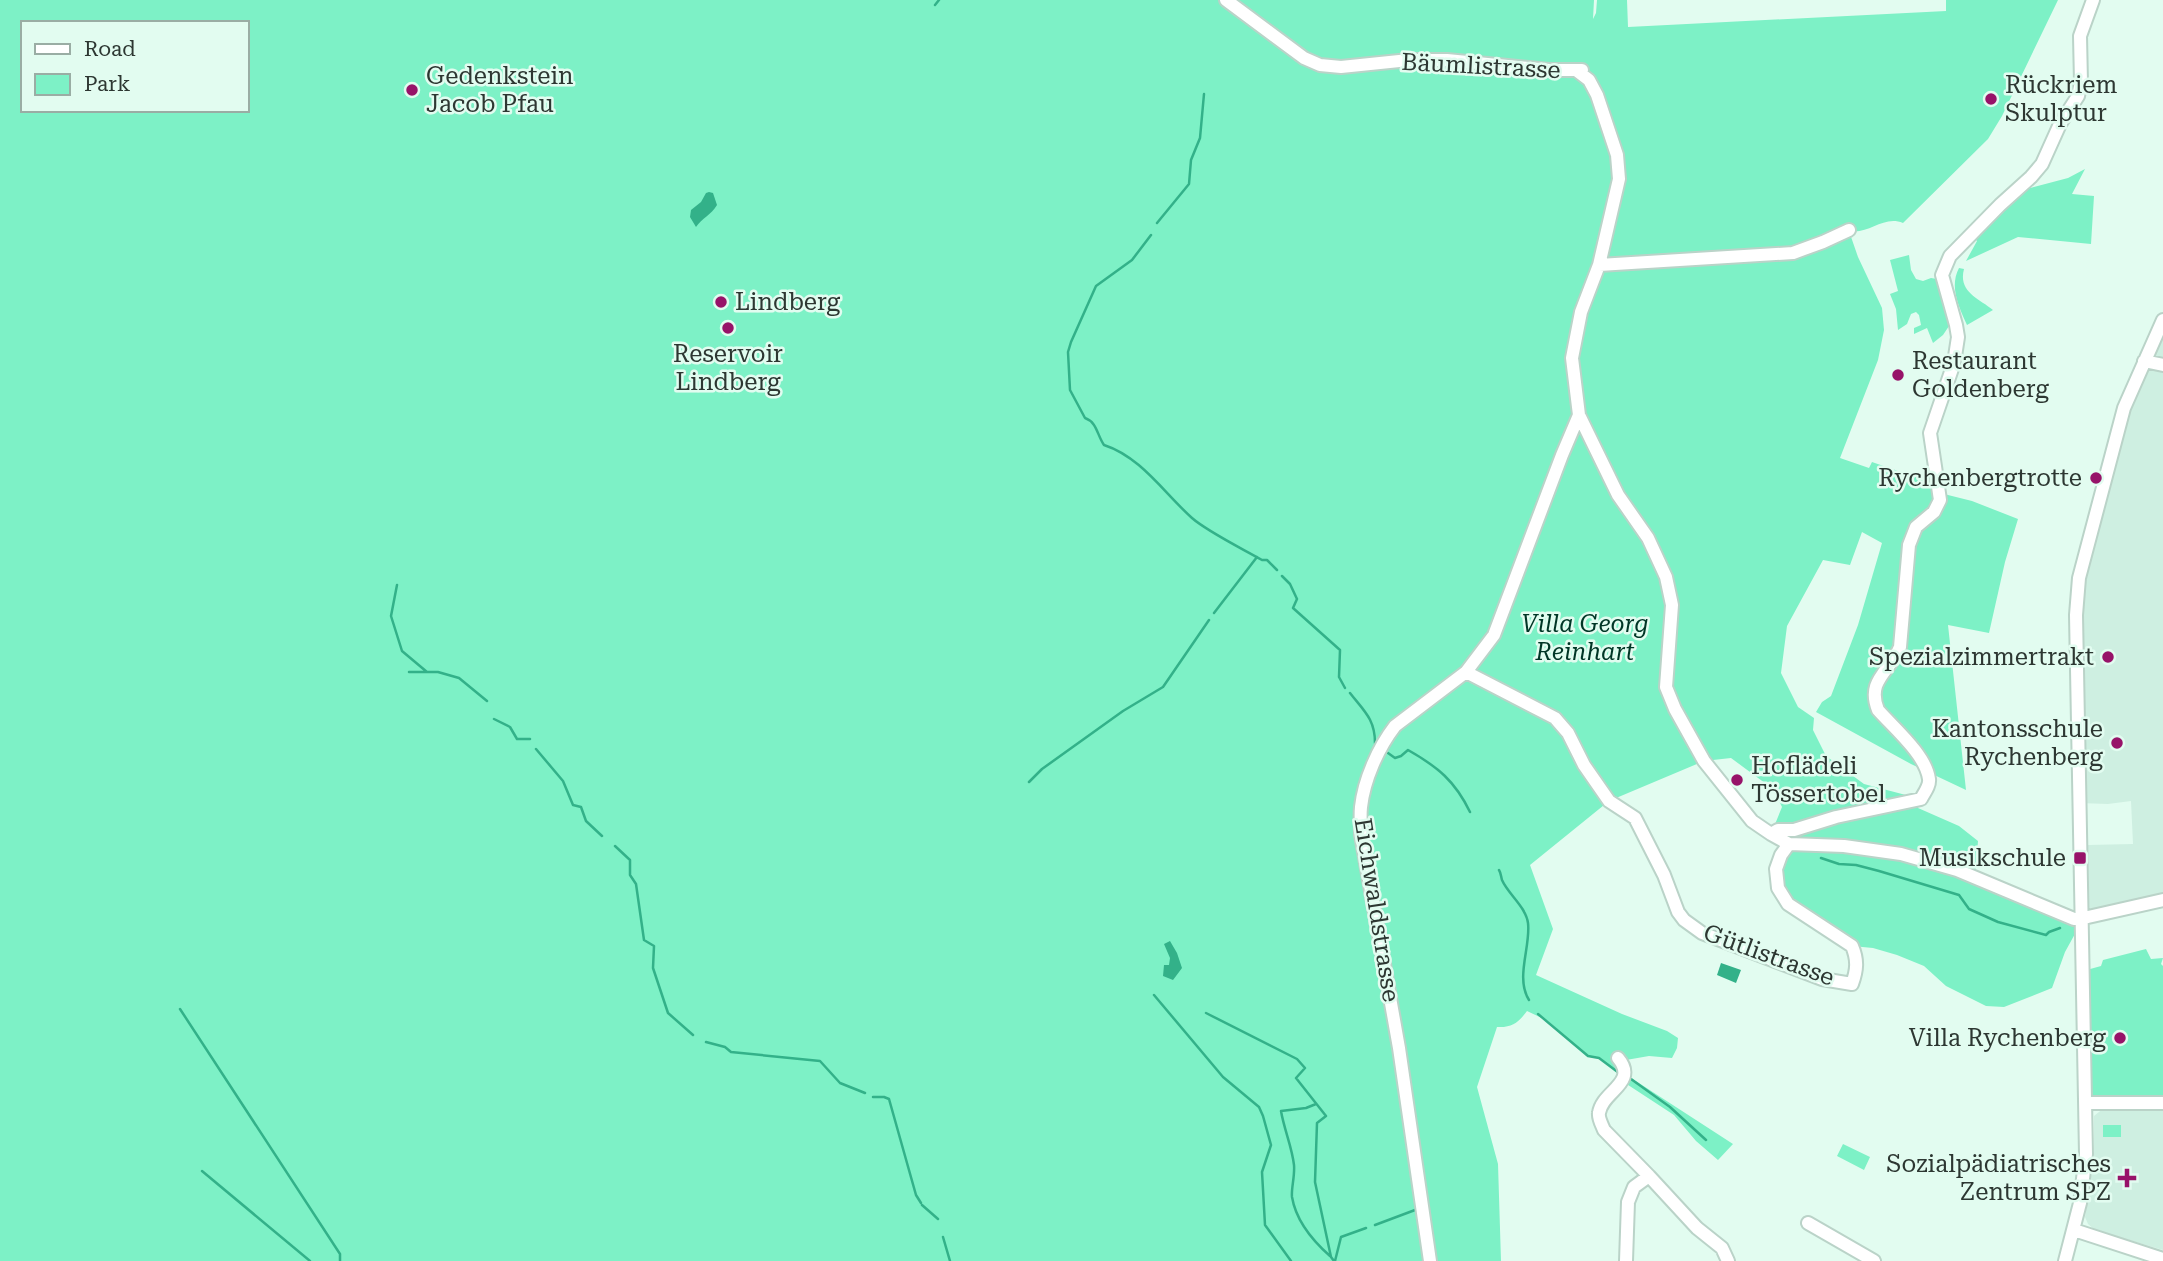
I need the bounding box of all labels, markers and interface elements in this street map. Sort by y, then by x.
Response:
legend [21,21,248,112]
text: Road [84,37,136,61]
street label: Bäumlistrasse [1401,48,1561,84]
place label: Gedenkstein Jacob Pfau [426,62,574,118]
place label: Rückriem Skulptur [2005,71,2118,127]
text: Park [84,72,130,96]
marker: Gedenkstein Jacob Pfau [404,82,420,98]
marker: Rückriem Skulptur [1983,91,1999,107]
place label: Lindberg [735,288,841,316]
marker: Lindberg [713,294,729,310]
marker: Reservoir Lindberg [720,320,736,336]
place label: Reservoir Lindberg [673,340,783,396]
place label: Restaurant Goldenberg [1912,347,2049,403]
marker: Restaurant Goldenberg [1890,367,1906,383]
place label: Rychenbergtrotte [1878,464,2082,492]
marker: Rychenbergtrotte [2088,470,2104,486]
park label: Villa Georg Reinhart [1522,610,1648,666]
place label: Spezialzimmertrakt [1869,643,2094,671]
marker: Spezialzimmertrakt [2100,649,2116,665]
place label: Kantonsschule Rychenberg [1932,715,2103,771]
marker: Kantonsschule Rychenberg [2109,735,2125,751]
place label: Hoflädeli Tössertobel [1751,752,1885,808]
marker: Hoflädeli Tössertobel [1729,772,1745,788]
street label: Eichwaldstrasse [1349,816,1405,1004]
place label: Musikschule [1919,844,2066,872]
marker: Musikschule [2072,850,2088,866]
street label: Gütlistrasse [1700,918,1838,992]
place label: Villa Rychenberg [1909,1024,2106,1052]
marker: Villa Rychenberg [2112,1030,2128,1046]
place label: Sozialpädiatrisches Zentrum SPZ [1886,1150,2111,1206]
marker: Sozialpädiatrisches Zentrum SPZ [2117,1168,2137,1188]

